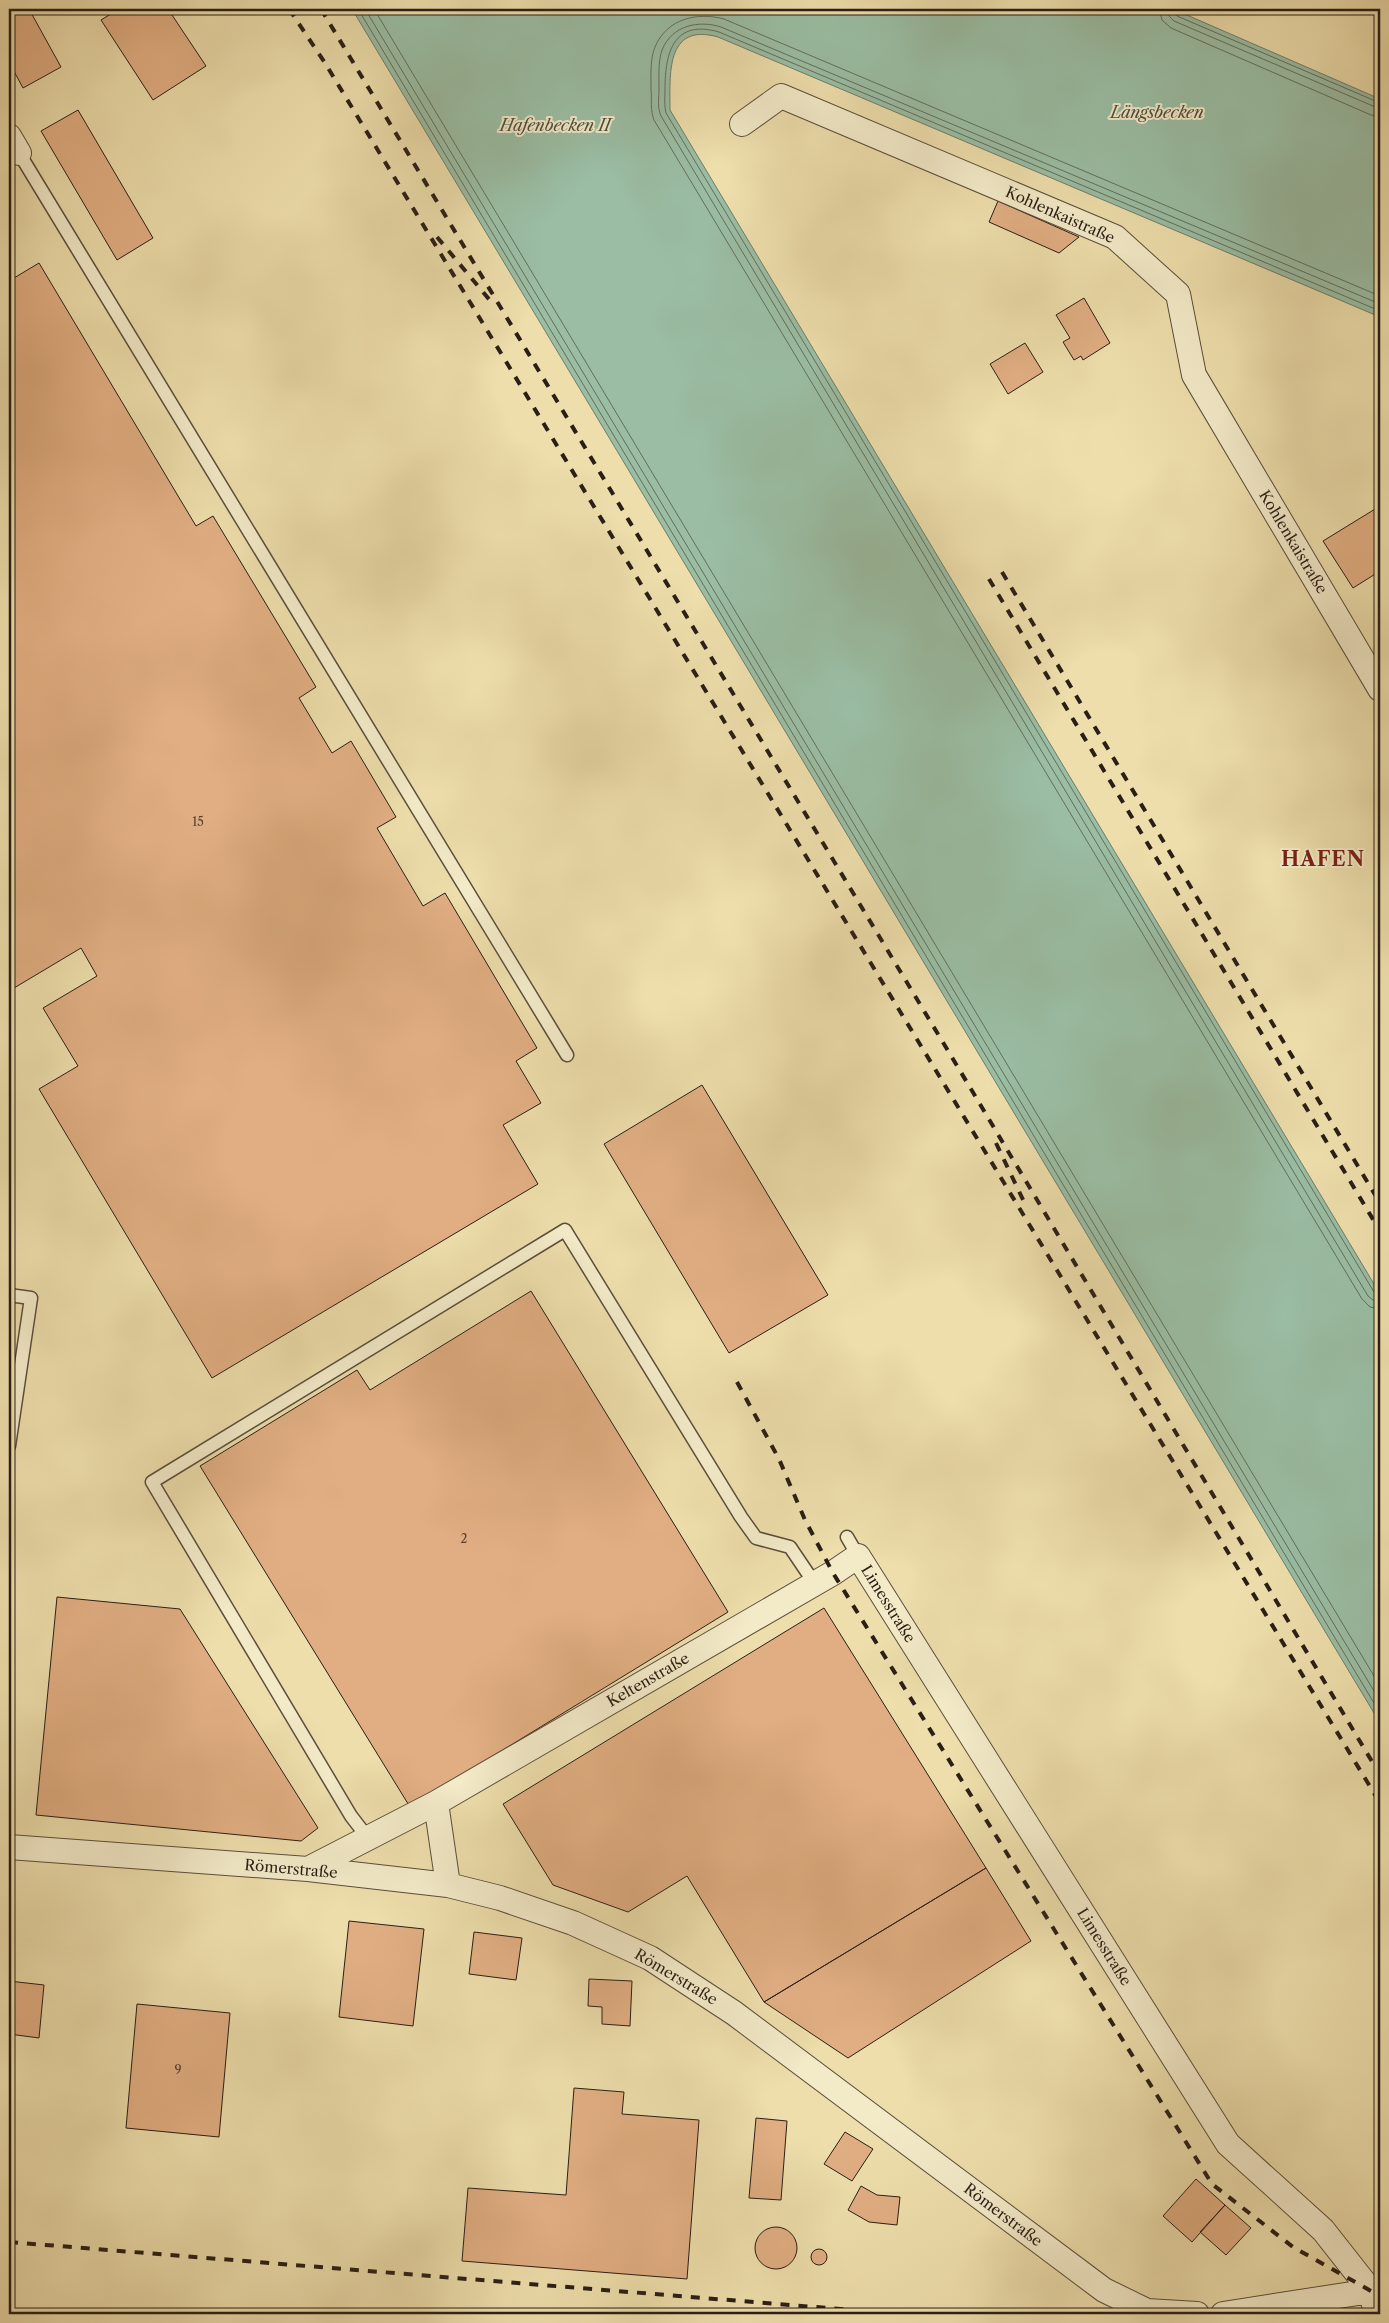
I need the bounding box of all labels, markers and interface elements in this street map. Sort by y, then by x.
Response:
water label: Längsbecken [1108,102,1204,122]
water label: Hafenbecken II [498,115,613,135]
street label: Kohlenkaistraße [1003,182,1118,247]
street label: Kohlenkaistraße [1255,486,1332,597]
house number: 15 [192,814,204,829]
district label: HAFEN [1281,847,1365,871]
house number: 2 [461,1531,468,1546]
street label: Limesstraße [857,1561,920,1646]
street label: Keltenstraße [603,1648,692,1711]
street label: Römerstraße [244,1855,338,1882]
street label: Limesstraße [1073,1904,1136,1989]
street label: Römerstraße [631,1944,721,2009]
house number: 9 [174,2062,182,2077]
street label: Römerstraße [960,2179,1046,2250]

